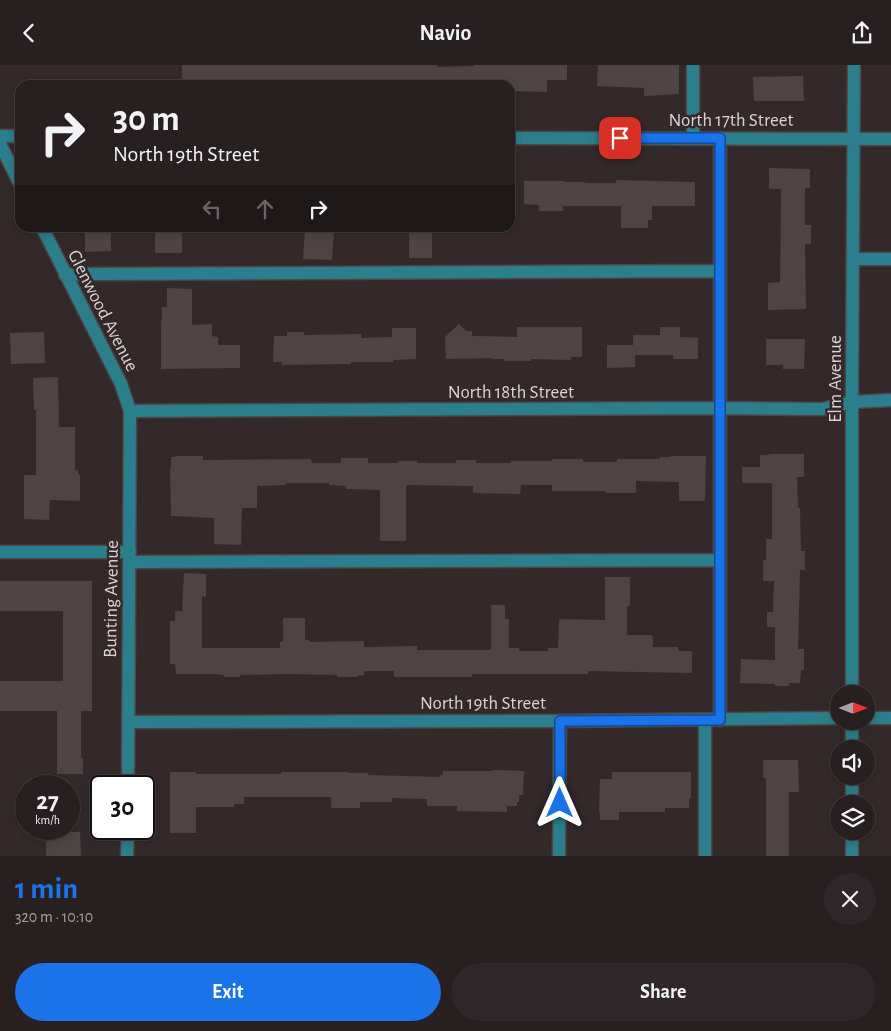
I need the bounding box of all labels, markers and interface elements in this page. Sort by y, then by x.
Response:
icon: back [15,19,43,47]
icon: share [848,19,876,47]
text: Navio [420,22,471,44]
icon: right [30,100,95,165]
text: 30 m [113,102,180,137]
street label: North 17th Street [668,111,794,130]
pin [599,117,641,159]
icon: arrive [606,124,634,152]
text: North 19th Street [113,143,259,165]
icon: left [198,195,226,223]
icon: ahead [251,195,279,223]
icon: right [304,195,332,223]
street label: Glenwood Avenue [64,247,141,375]
street label: Elm Avenue [826,335,845,423]
street label: North 18th Street [448,383,574,402]
street label: Bunting Avenue [101,540,122,658]
north arrow [830,685,875,730]
map controls [830,685,875,840]
street label: North 19th Street [420,694,546,713]
button: sound [830,740,875,785]
speed limit sign: 30 [90,775,155,840]
position arrow [533,776,585,828]
text: 27 [36,789,59,814]
button: layers [830,795,875,840]
text: km/h [35,814,60,826]
button: close [824,873,876,925]
text: 1 min [15,874,78,904]
text: 320 m · 10:10 [15,909,93,925]
button: Exit [15,963,441,1021]
button: Share [451,963,876,1021]

